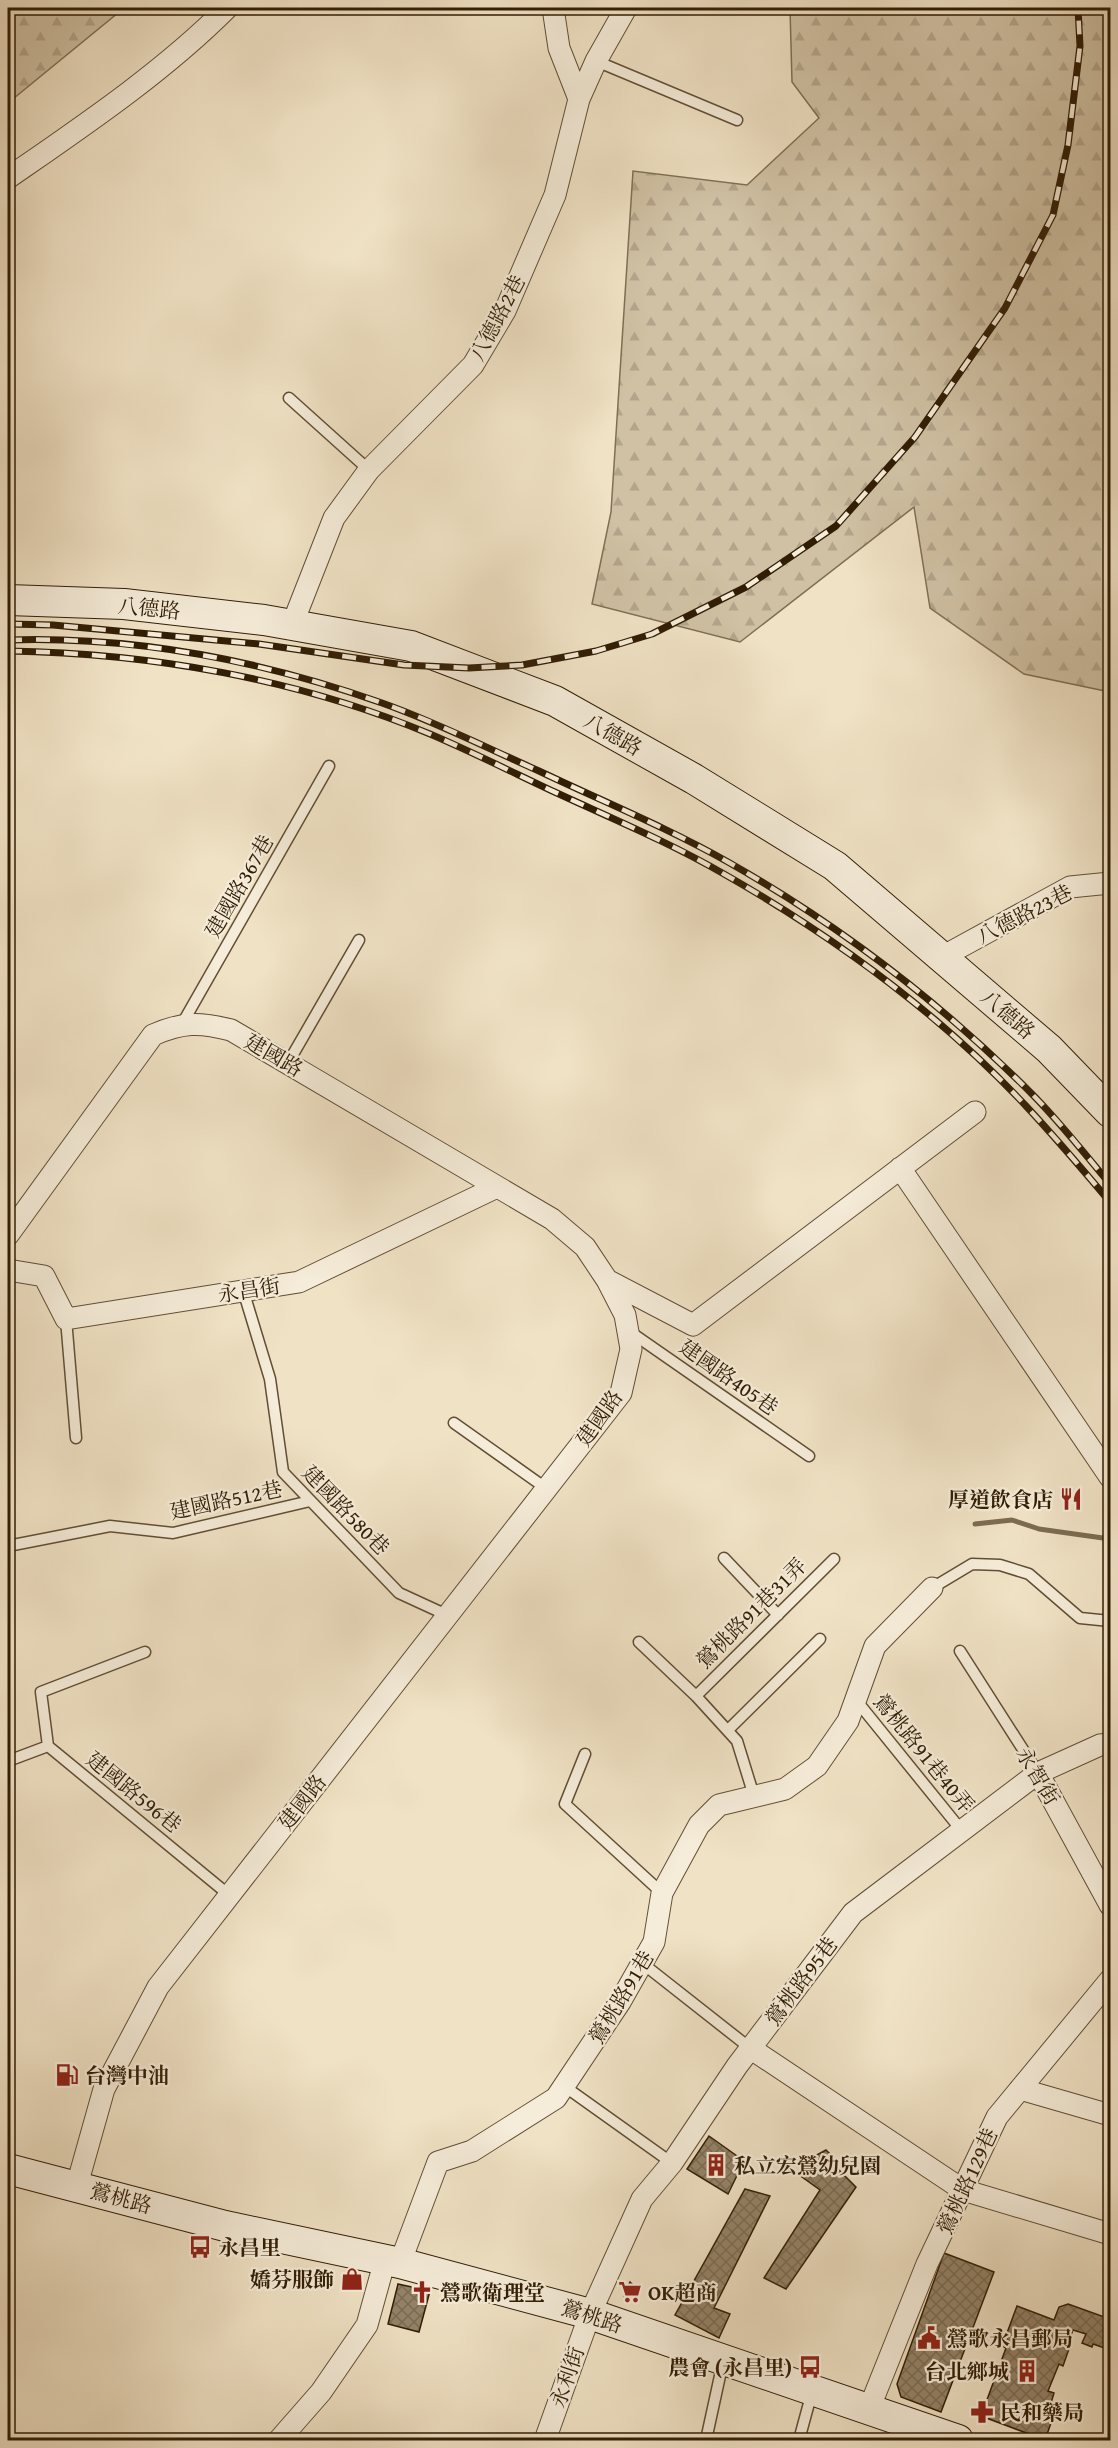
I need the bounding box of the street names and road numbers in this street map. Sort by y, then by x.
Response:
street label: 八德路2巷 [461,269,533,367]
street label: 八德路 [116,589,182,627]
street label: 八德路 [578,705,648,763]
street label: 建國路367巷 [197,829,281,943]
street label: 八德路23巷 [971,877,1077,951]
street label: 八德路 [974,982,1042,1046]
street label: 建國路 [239,1026,309,1084]
street label: 永昌街 [215,1270,283,1310]
street label: 建國路405巷 [673,1332,785,1422]
street label: 建國路 [568,1383,630,1453]
street label: 建國路580巷 [295,1458,397,1562]
street label: 建國路512巷 [167,1473,285,1527]
street label: 鶯桃路91巷31弄 [689,1551,813,1675]
street label: 鶯桃路91巷40弄 [866,1687,982,1819]
street label: 永智街 [1008,1741,1068,1811]
street label: 建國路596巷 [80,1744,188,1840]
street label: 建國路 [270,1768,334,1836]
street label: 鶯桃路95巷 [757,1930,845,2032]
street label: 鶯桃路91巷 [581,1944,661,2050]
street label: 鶯桃路129巷 [929,2123,1005,2239]
street label: 鶯桃路 [87,2175,155,2221]
street label: 鶯桃路 [557,2292,627,2340]
street label: 永利街 [542,2342,592,2412]

